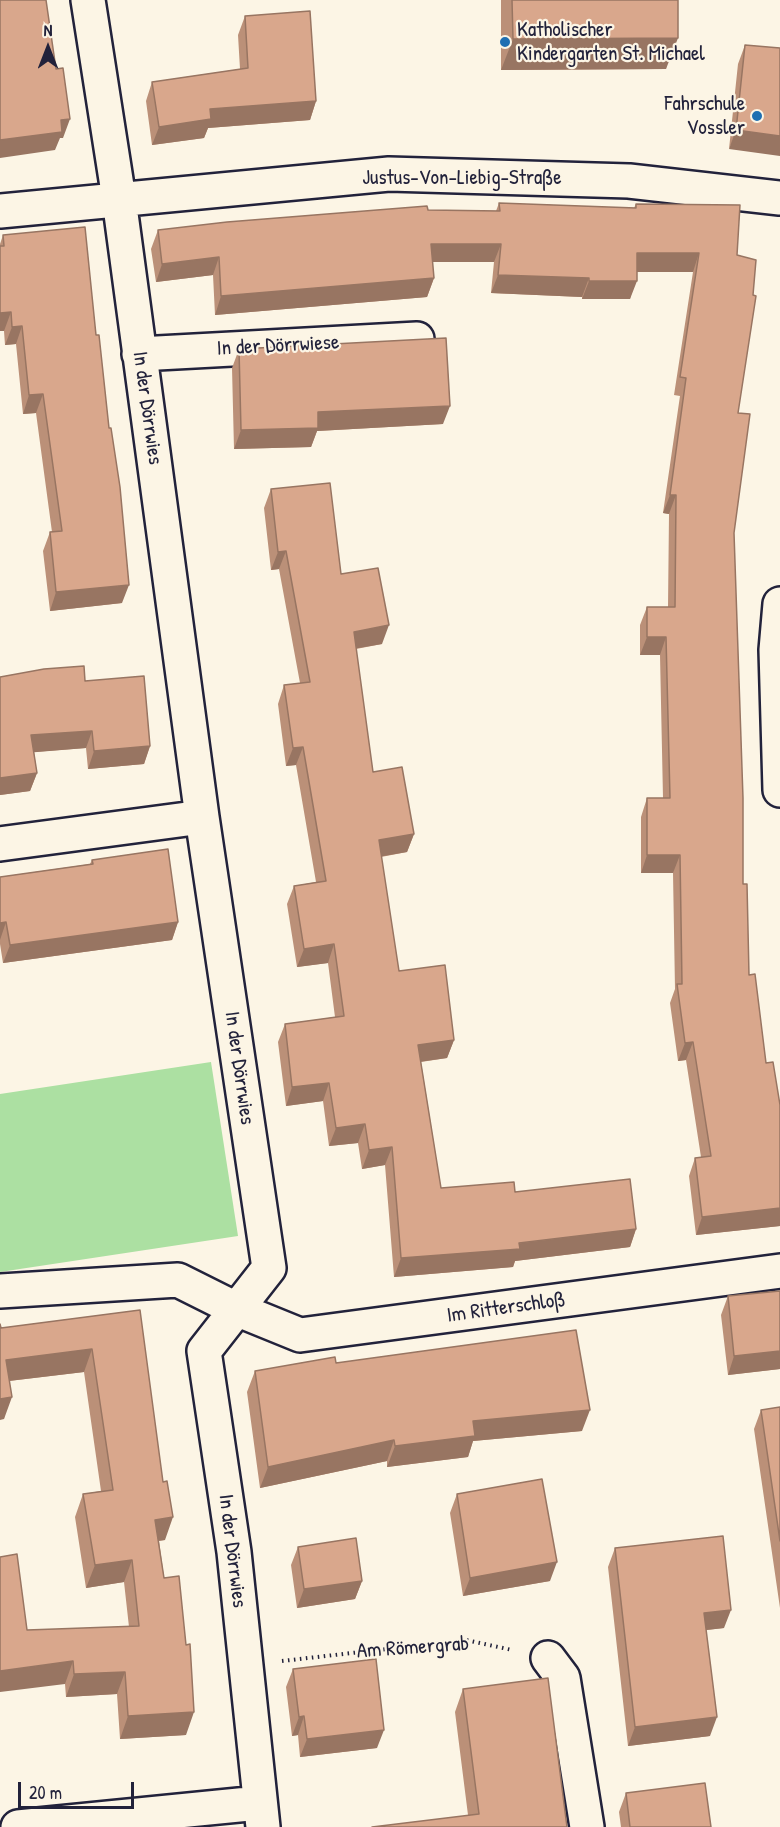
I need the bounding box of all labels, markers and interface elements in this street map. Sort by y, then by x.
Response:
place label: Katholischer Kindergarten St. Michael [517,17,705,67]
north arrow [18,18,78,78]
text: N [44,19,52,41]
marker: Katholischer Kindergarten St. Michael [498,35,512,49]
place label: Fahrschule Vossler [665,91,745,141]
marker: Fahrschule Vossler [750,109,764,123]
street label: Justus-Von-Liebig-Straße [362,165,562,191]
street label: In der Dörrwiese [216,330,340,362]
street label: In der Dörrwies [127,350,167,466]
street label: In der Dörrwies [219,1010,259,1126]
street label: Im Ritterschloß [445,1287,567,1329]
street label: In der Dörrwies [213,1493,251,1609]
street label: Am Römergrab [356,1632,470,1664]
scale bar [21,1770,136,1808]
text: 20 m [29,1780,62,1805]

